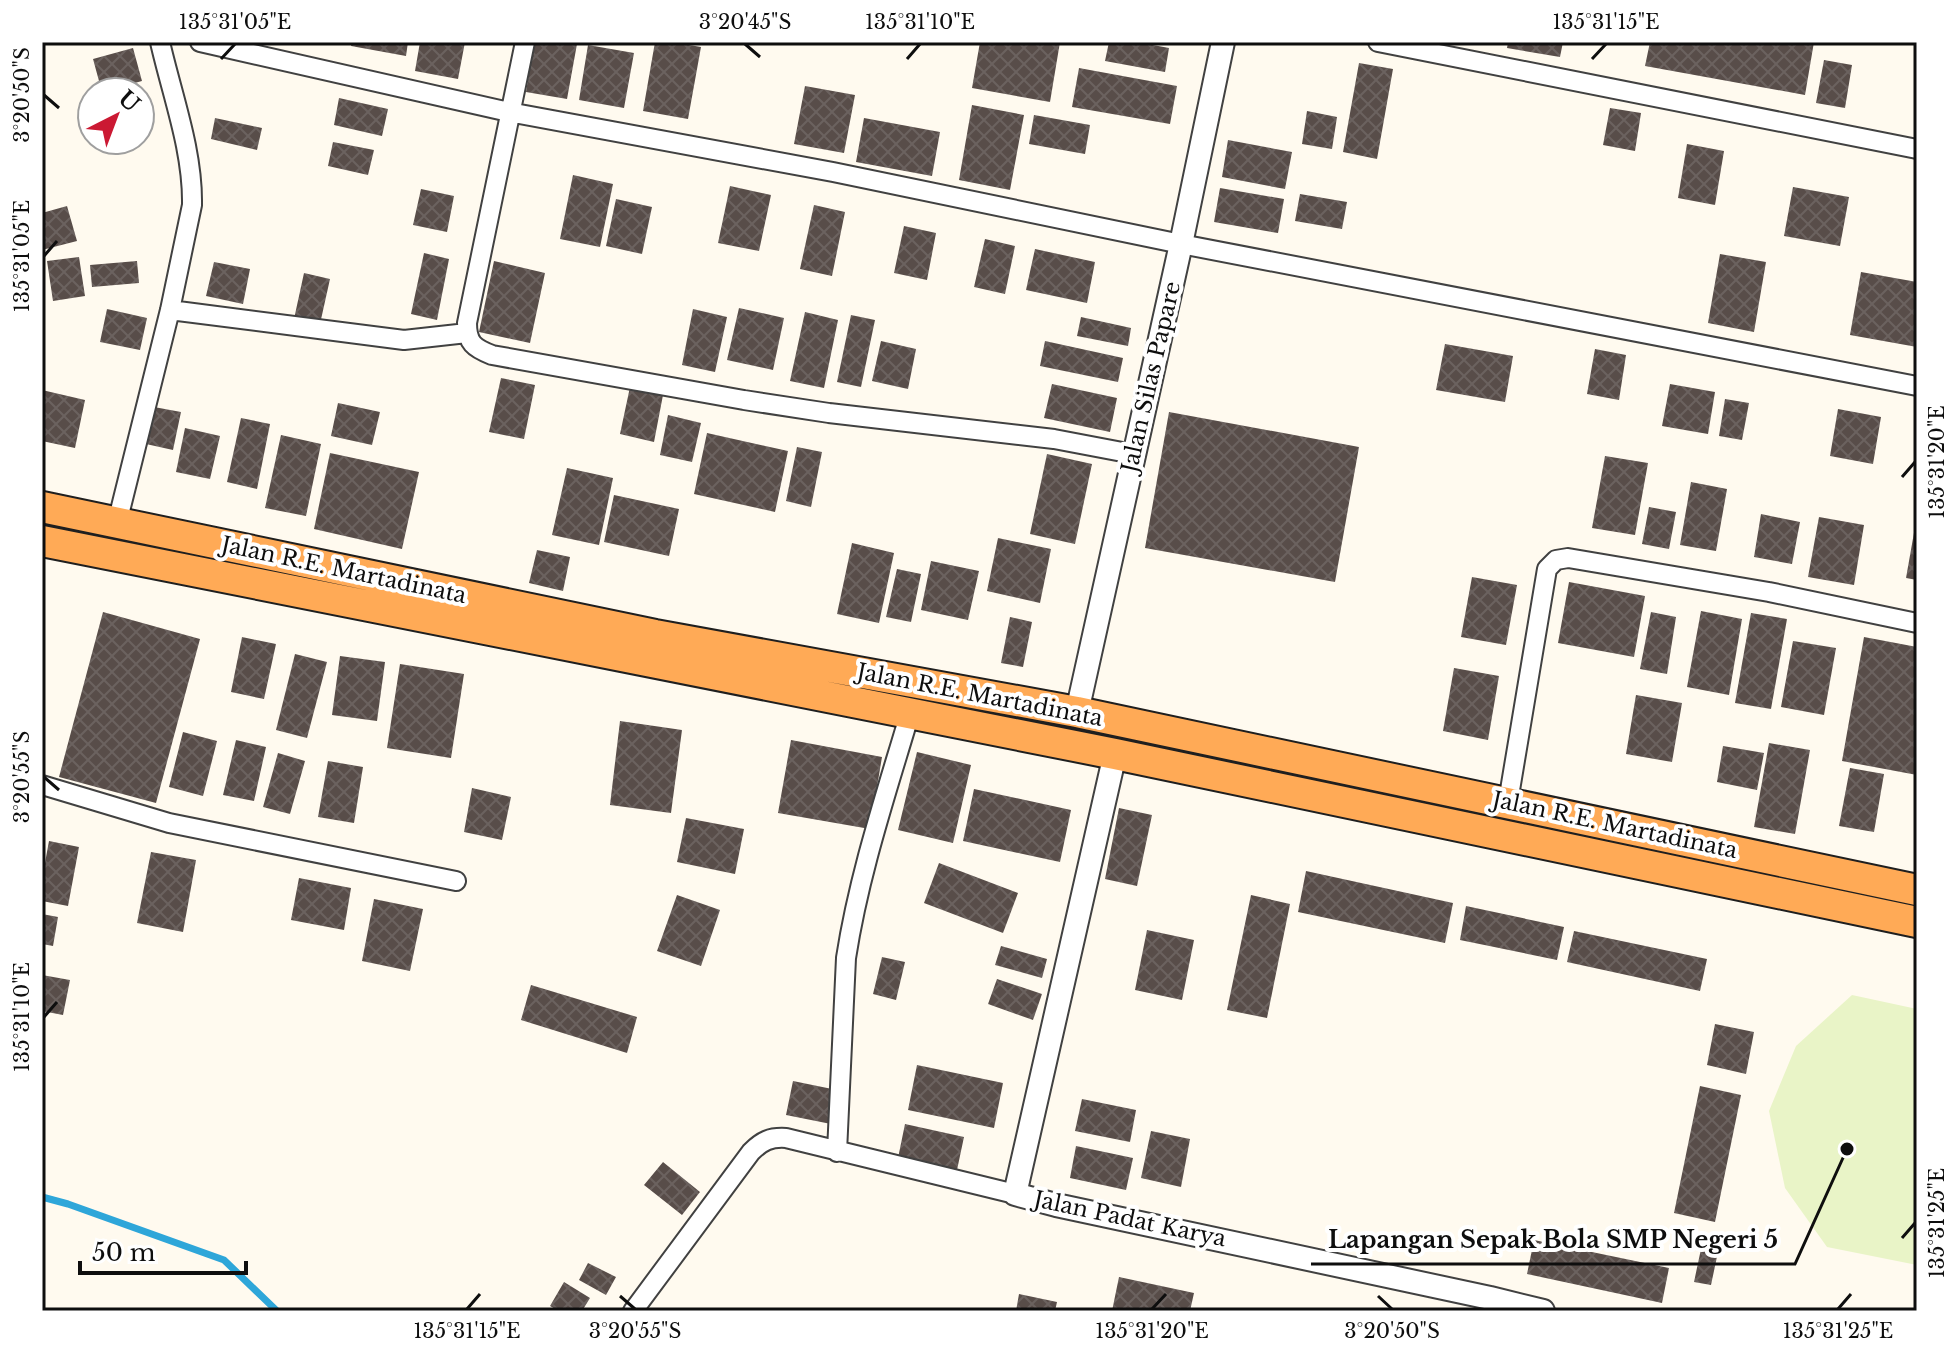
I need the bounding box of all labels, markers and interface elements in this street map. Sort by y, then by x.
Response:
text: 135°31'05"E [179,10,291,34]
text: 3°20'45"S [699,10,791,34]
text: 135°31'10"E [865,10,975,34]
text: 135°31'15"E [1552,10,1660,34]
text: 3°20'50"S [10,47,34,143]
north arrow [76,76,156,156]
text: U [113,85,146,118]
text: 135°31'05"E [10,200,34,312]
street label: Jalan Silas Papare [1115,279,1186,478]
text: 135°31'20"E [1925,405,1949,519]
street label: Jalan R.E. Martadinata [216,530,470,609]
street label: Jalan R.E. Martadinata [852,657,1106,732]
text: 3°20'55"S [10,731,34,823]
street label: Jalan R.E. Martadinata [1487,785,1741,864]
text: 135°31'10"E [10,962,34,1072]
text: 135°31'25"E [1925,1168,1949,1278]
street label: Jalan Padat Karya [1029,1185,1229,1253]
callout: Lapangan Sepak Bola SMP Negeri 5 [1311,1216,1795,1264]
scale bar [80,1225,246,1275]
text: Lapangan Sepak Bola SMP Negeri 5 [1328,1225,1778,1254]
text: 50 m [92,1238,156,1267]
text: 135°31'15"E [413,1319,521,1343]
text: 3°20'55"S [589,1319,681,1343]
text: 135°31'20"E [1095,1319,1209,1343]
text: 3°20'50"S [1344,1319,1440,1343]
text: 135°31'25"E [1783,1319,1893,1343]

